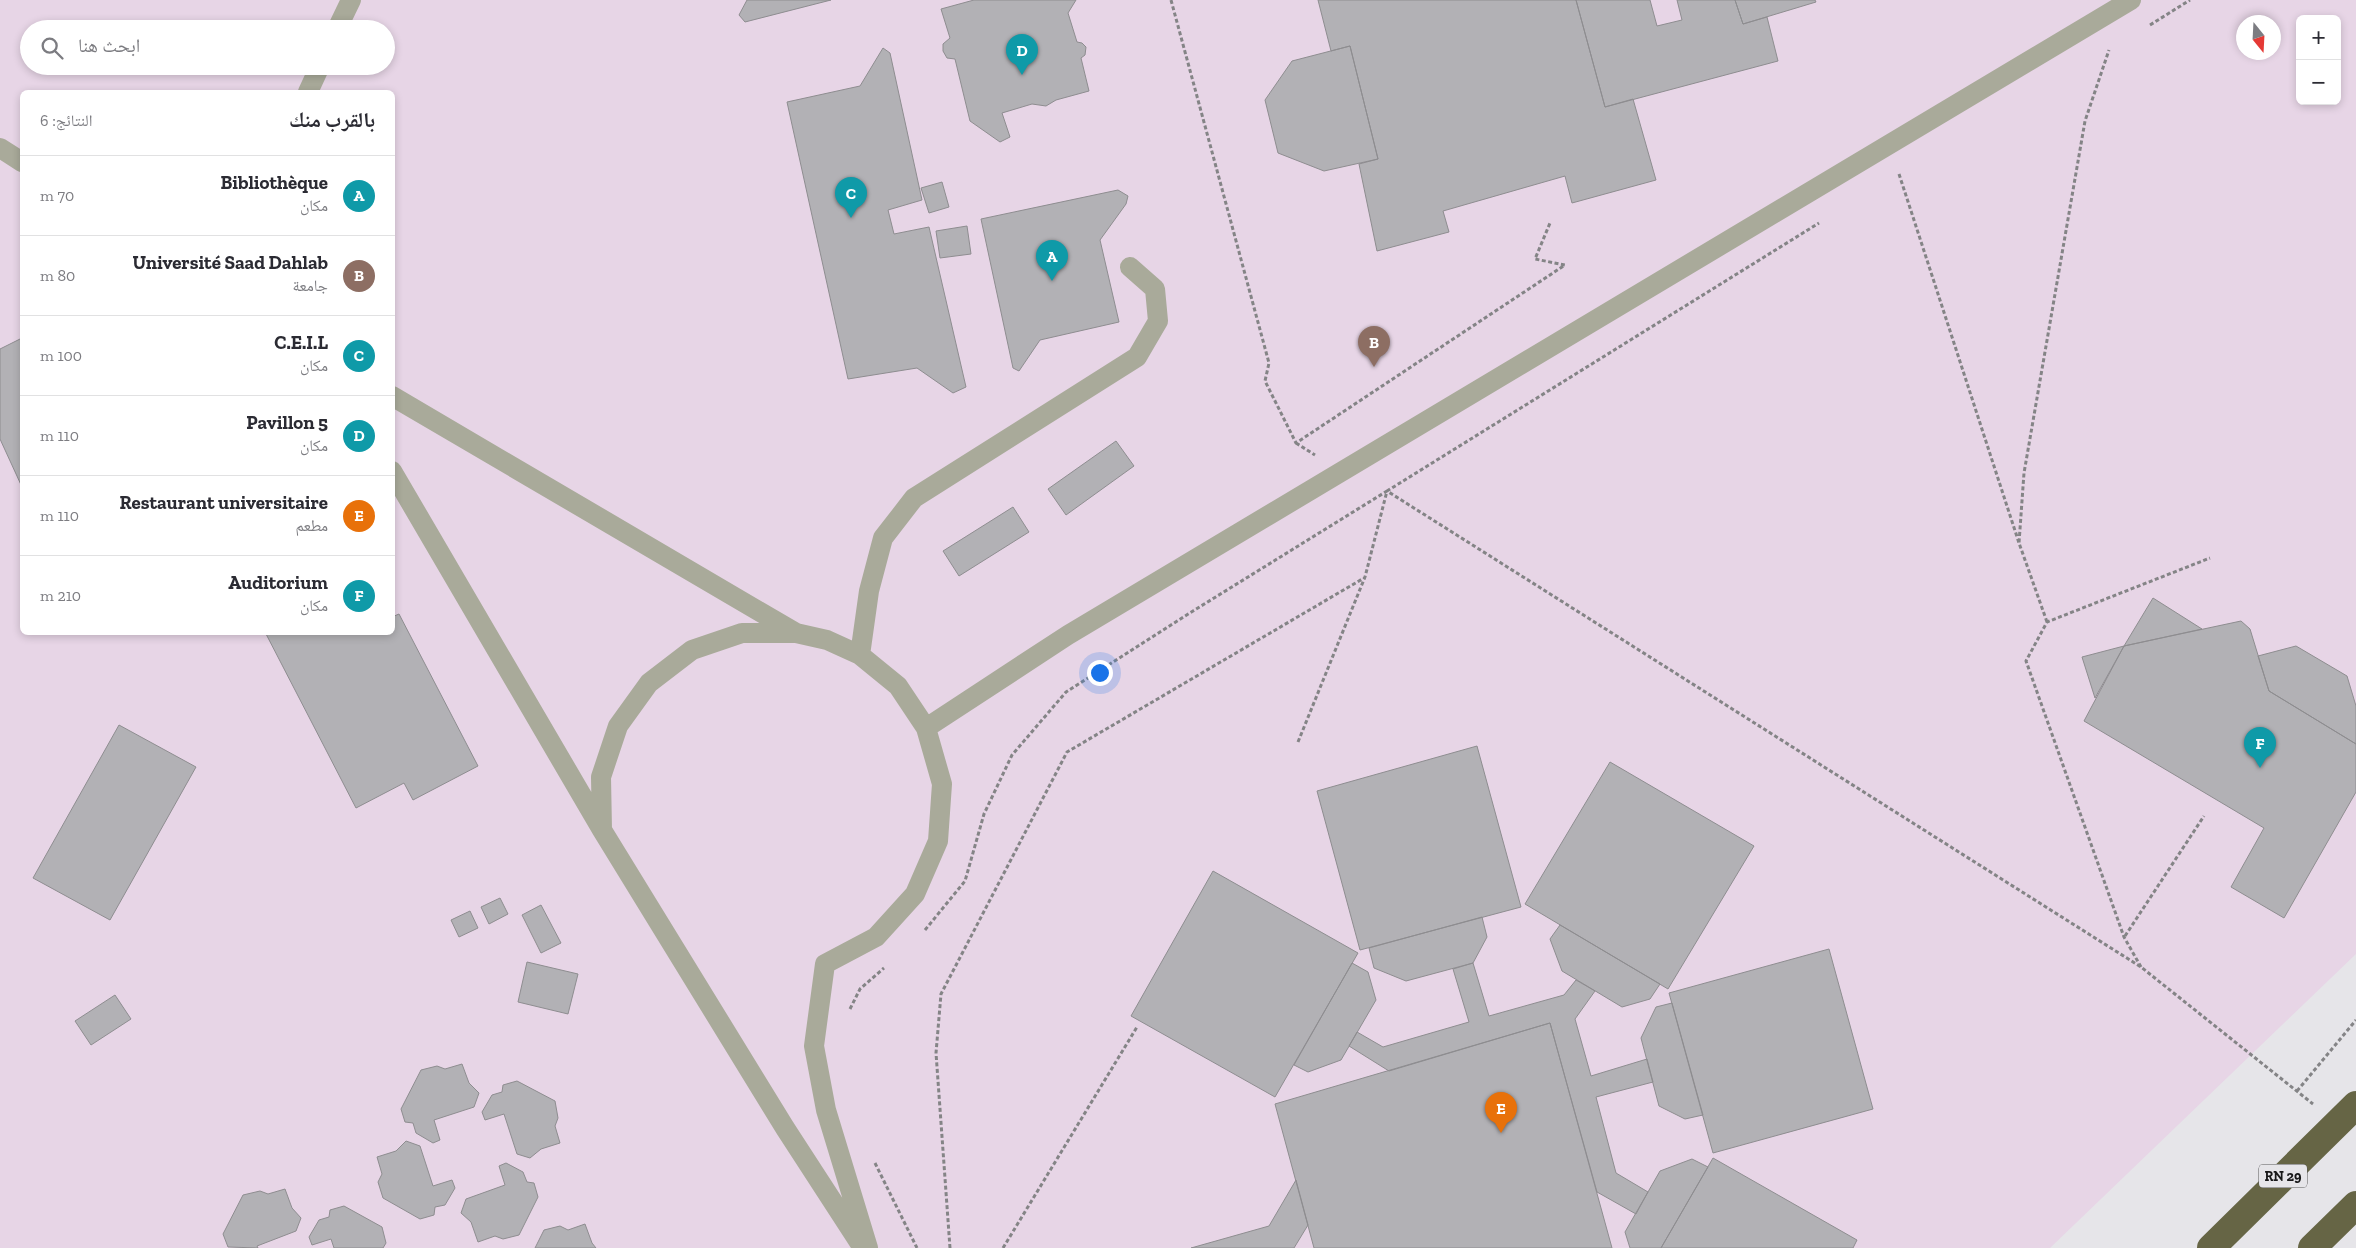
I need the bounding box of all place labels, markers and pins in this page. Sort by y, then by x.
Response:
pin: D [1006,34,1038,75]
pin: C [835,177,867,218]
pin: A [1036,240,1068,281]
pin: B [1358,326,1390,367]
pin: F [2244,727,2276,768]
pin: E [1485,1092,1517,1133]

